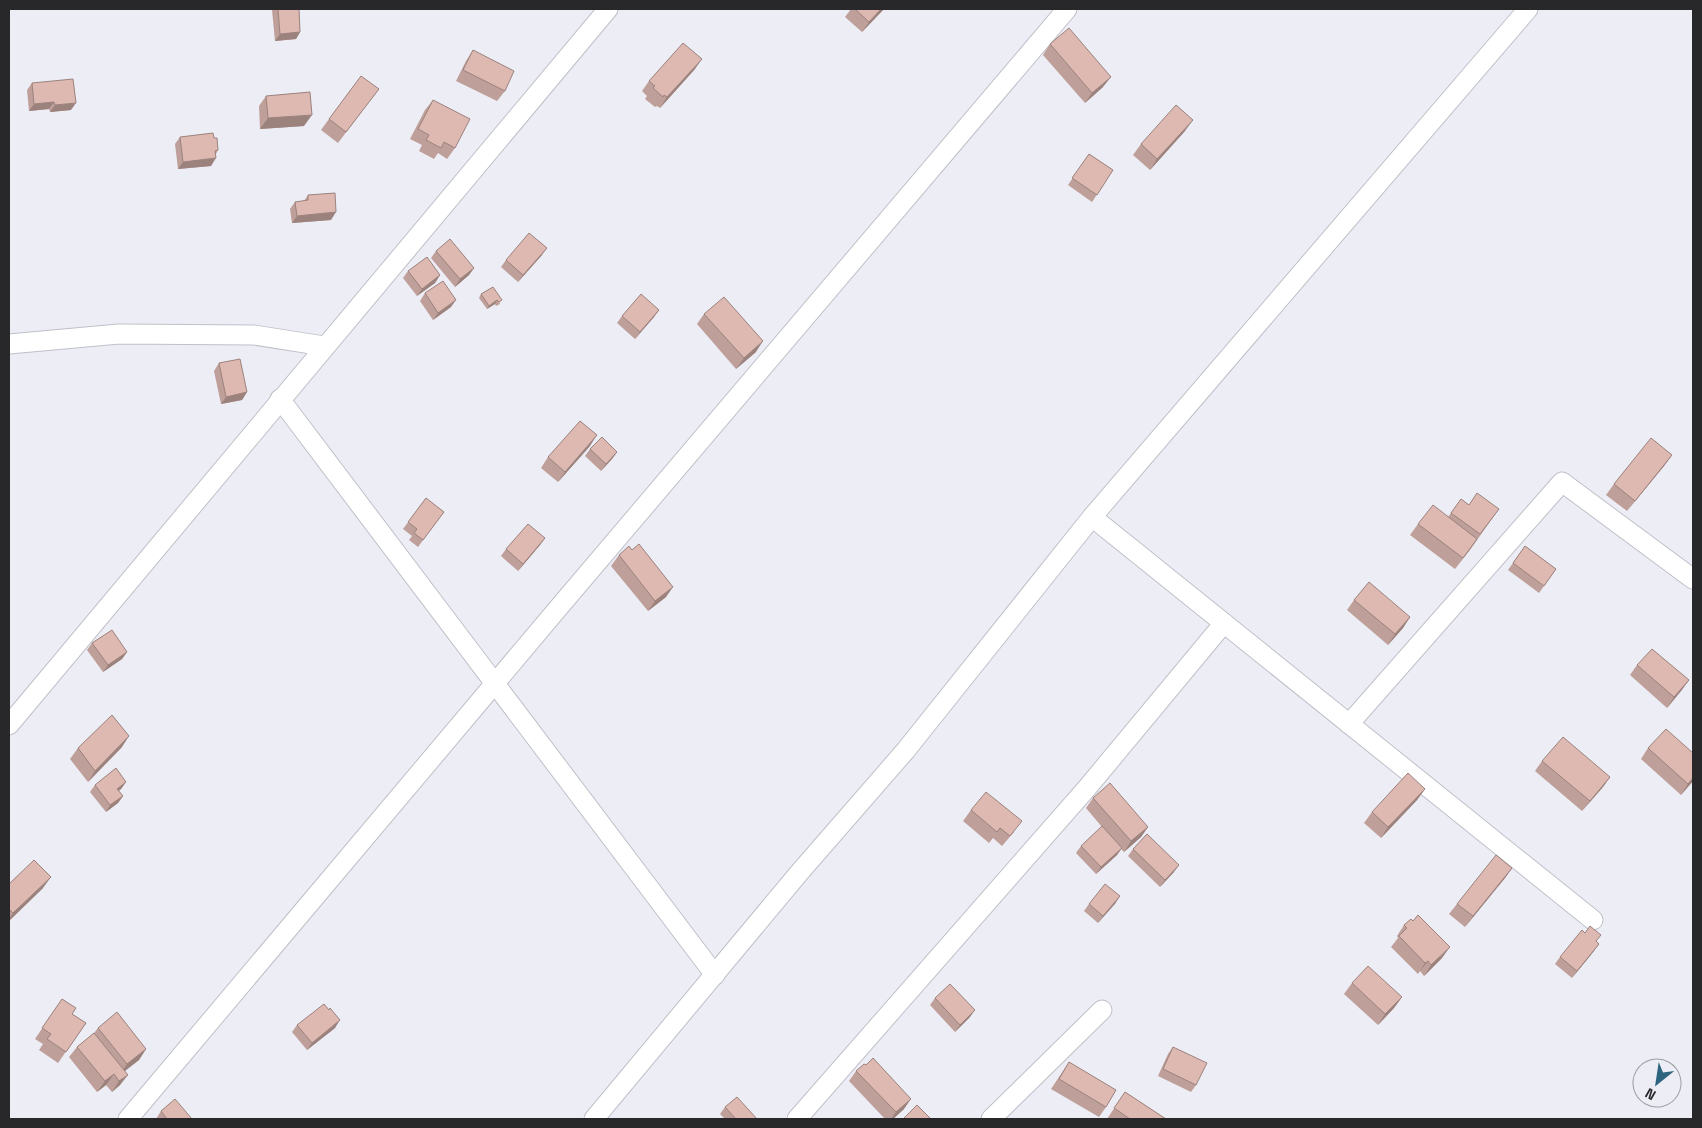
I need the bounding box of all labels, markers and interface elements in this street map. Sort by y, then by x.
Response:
north arrow [1632,1058,1682,1108]
text: N [1642,1084,1659,1104]

